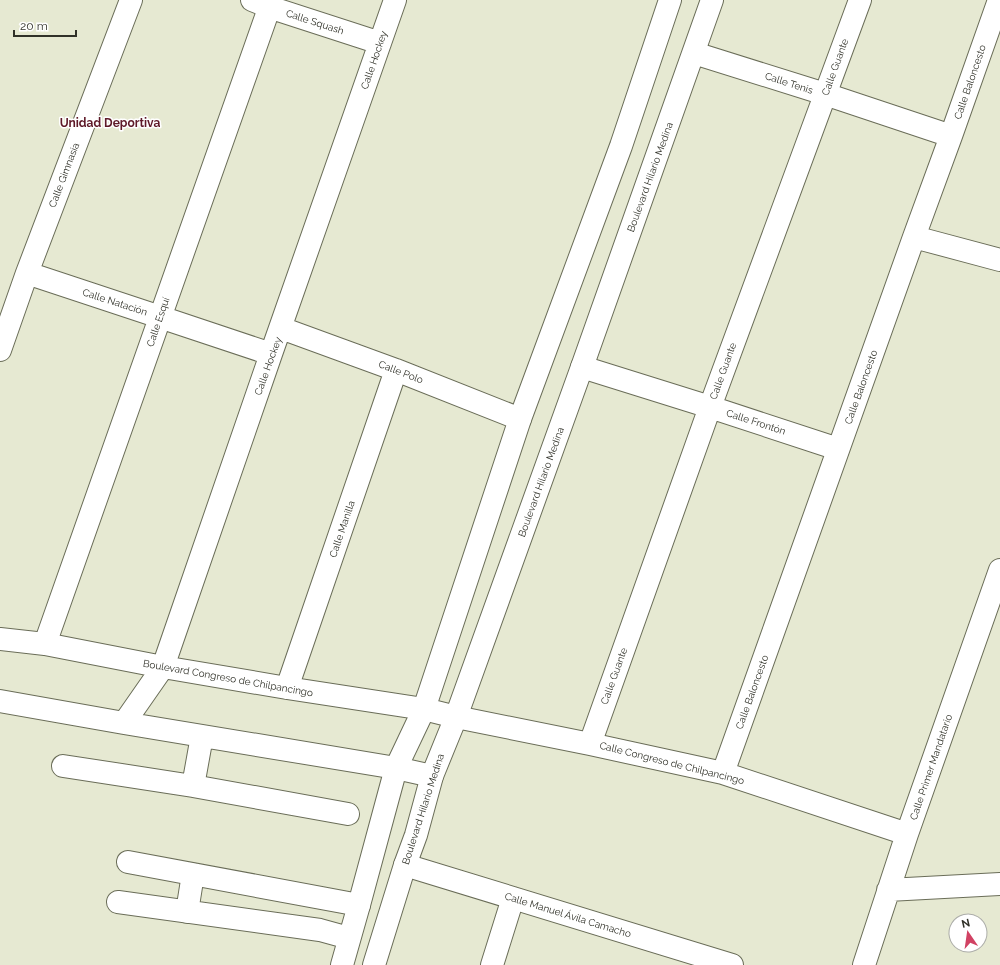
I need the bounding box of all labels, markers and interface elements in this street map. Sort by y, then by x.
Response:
street label: Calle Squash [285,7,346,37]
scale bar [14,12,76,38]
text: 20 m [20,19,48,33]
street label: Calle Hockey [359,29,389,91]
street label: Calle Guante [820,37,850,97]
street label: Calle Baloncesto [952,43,988,121]
street label: Calle Tenis [764,70,814,96]
district label: Unidad Deportiva [60,116,160,130]
street label: Boulevard Hilario Medina [625,121,675,233]
street label: Calle Gimnasia [47,141,81,209]
street label: Calle Natación [81,286,149,318]
street label: Calle Esquí [144,295,172,348]
street label: Calle Hockey [252,335,284,397]
street label: Calle Guante [708,341,738,401]
street label: Calle Baloncesto [842,348,880,426]
street label: Calle Polo [377,358,425,386]
street label: Calle Frontón [725,407,787,437]
street label: Boulevard Hilario Medina [516,426,566,538]
street label: Calle Manilla [327,499,357,559]
street label: Calle Guante [599,646,629,706]
street label: Calle Baloncesto [733,653,771,731]
street label: Boulevard Congreso de Chilpancingo [142,658,314,698]
street label: Calle Primer Mandatario [908,713,954,821]
street label: Calle Congreso de Chilpancingo [598,740,746,786]
street label: Boulevard Hilario Medina [400,752,446,866]
street label: Calle Manuel Ávila Camacho [503,891,633,939]
north arrow [948,913,988,953]
text: N [960,916,971,931]

